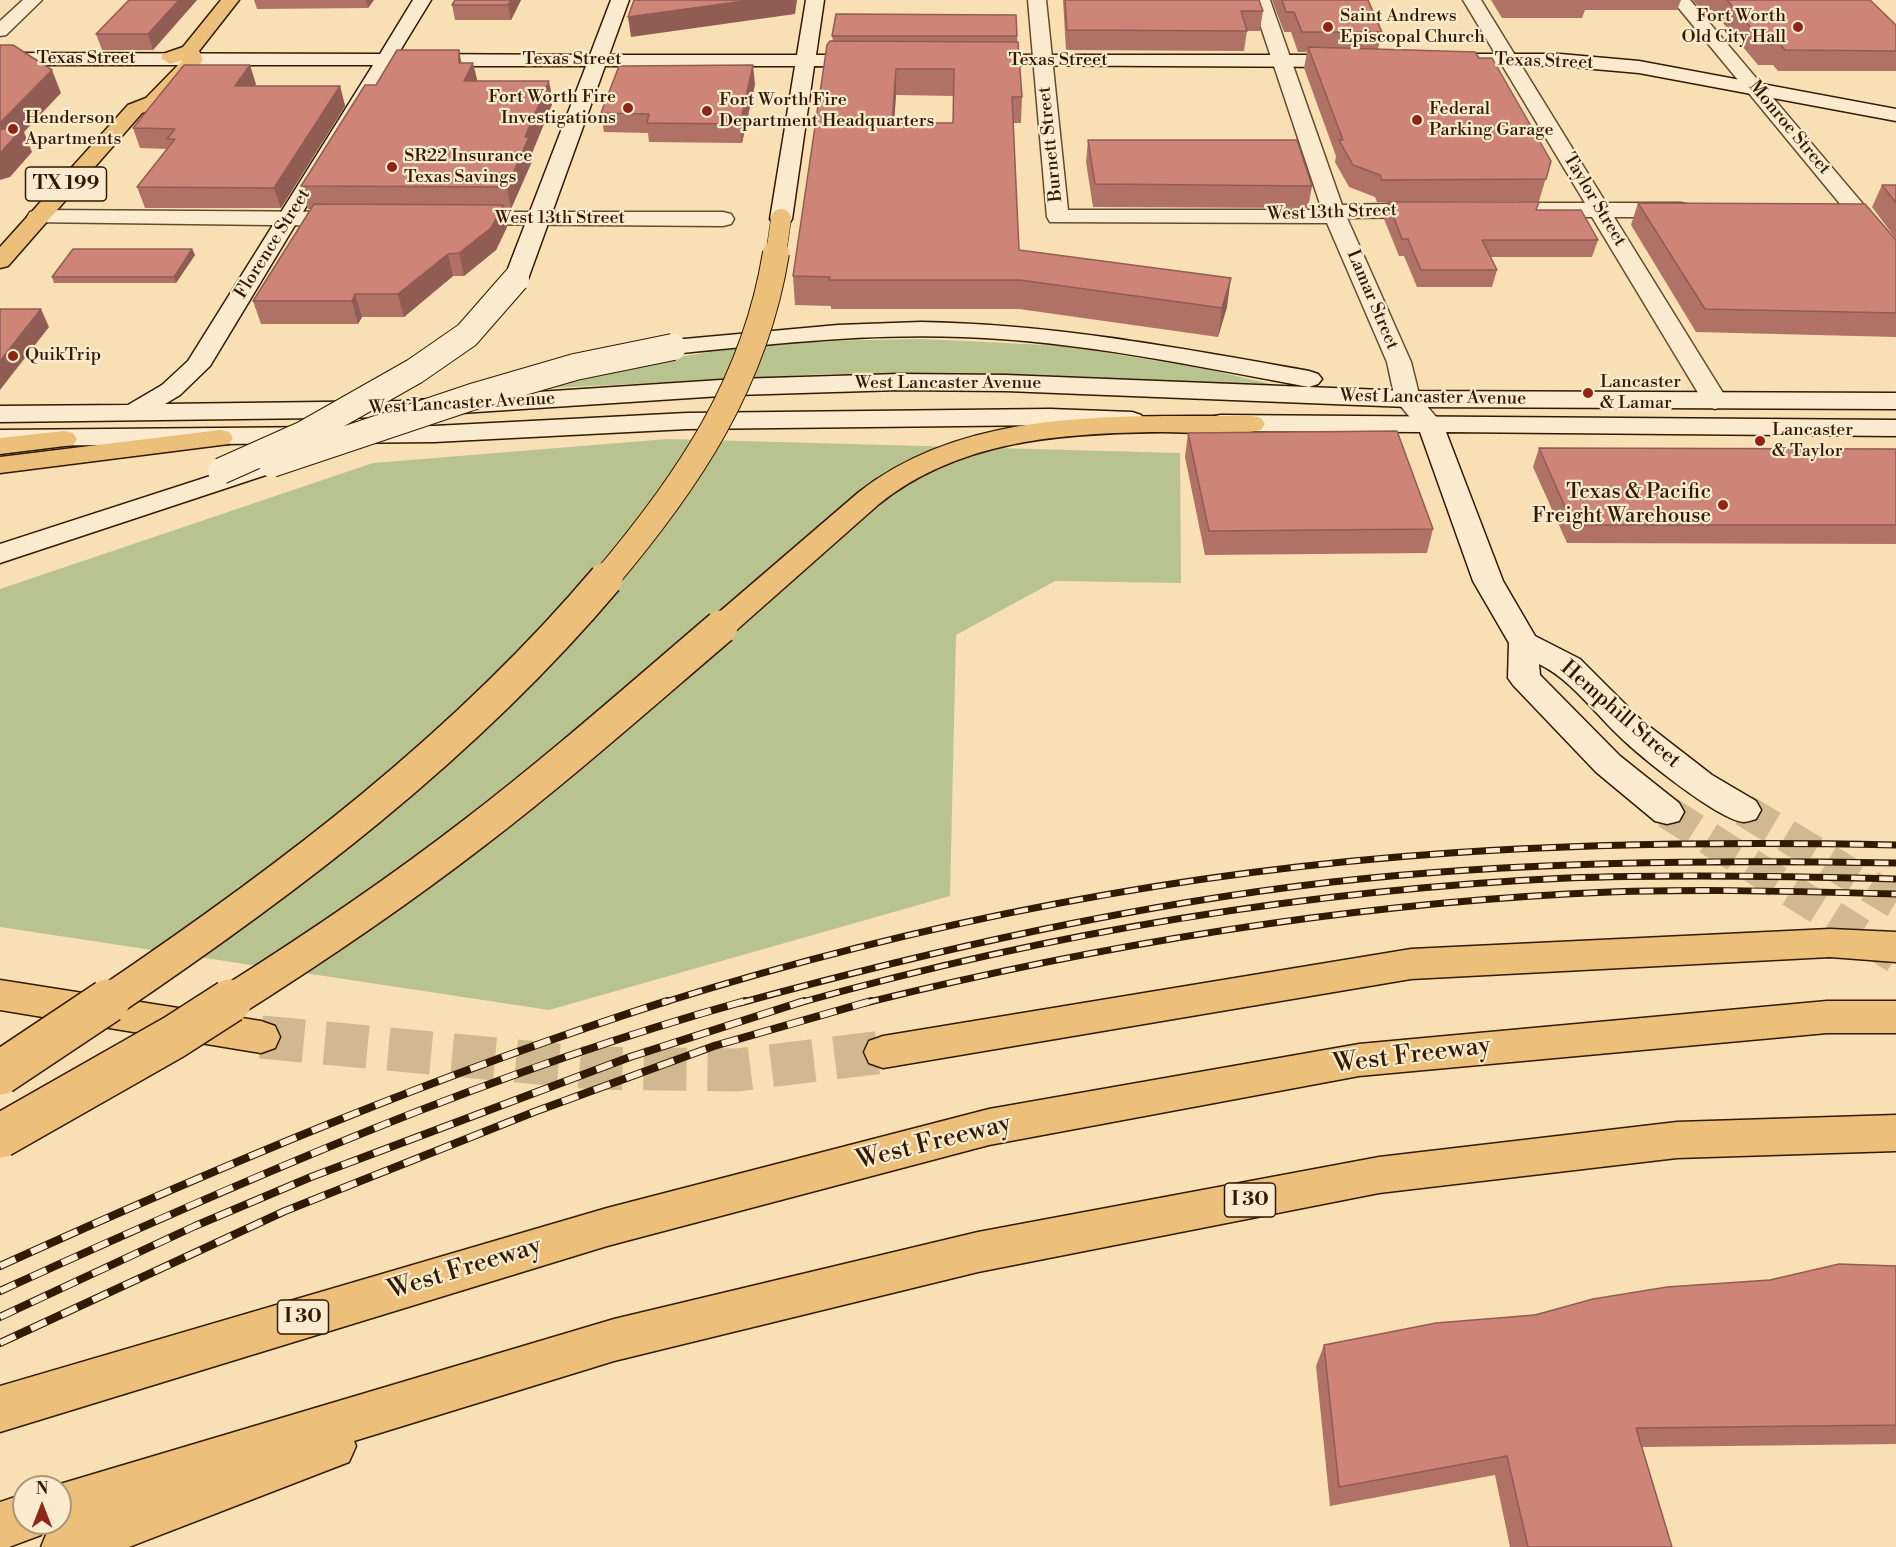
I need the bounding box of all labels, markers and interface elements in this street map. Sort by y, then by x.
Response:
place label: Saint Andrews Episcopal Church [1340,6,1485,48]
place label: Fort Worth Old City Hall [1682,6,1786,48]
marker: Saint Andrews Episcopal Church [1321,20,1335,34]
marker: Fort Worth Old City Hall [1791,20,1805,34]
street label: Texas Street [36,48,136,70]
street label: Texas Street [522,49,622,71]
street label: Texas Street [1494,49,1594,75]
street label: Texas Street [1008,50,1108,72]
street label: Monroe Street [1743,77,1835,179]
street label: Burnett Street [1034,85,1068,203]
place label: Fort Worth Fire Investigations [488,87,616,130]
place label: Fort Worth Fire Department Headquarters [719,90,934,132]
place label: Federal Parking Garage [1429,99,1554,142]
marker: Fort Worth Fire Investigations [621,101,635,115]
marker: Fort Worth Fire Department Headquarters [700,104,714,118]
place label: Henderson Apartments [25,108,121,150]
marker: Federal Parking Garage [1410,113,1424,127]
marker: Henderson Apartments [6,122,20,136]
place label: SR22 Insurance Texas Savings [404,146,532,188]
street label: Taylor Street [1558,149,1630,251]
marker: SR22 Insurance Texas Savings [385,160,399,174]
road number: TX 199 [26,167,106,201]
street label: Florence Street [231,185,315,303]
street label: West 13th Street [1267,200,1397,226]
street label: West 13th Street [495,208,625,230]
street label: Lamar Street [1341,247,1403,353]
place label: QuikTrip [25,345,101,367]
marker: QuikTrip [6,349,20,363]
place label: Lancaster & Lamar [1600,372,1681,415]
street label: West Lancaster Avenue [855,373,1041,395]
street label: West Lancaster Avenue [1340,386,1526,410]
marker: Lancaster & Lamar [1581,386,1595,400]
street label: West Lancaster Avenue [368,388,556,420]
place label: Lancaster & Taylor [1772,420,1853,462]
marker: Lancaster & Taylor [1753,434,1767,448]
place label: Texas & Pacific Freight Warehouse [1532,480,1711,530]
marker: Texas & Pacific Freight Warehouse [1716,498,1730,512]
street label: Hemphill Street [1555,656,1685,774]
street label: West Freeway [1331,1031,1493,1081]
street label: West Freeway [853,1109,1015,1177]
road number: I 30 [1224,1183,1276,1217]
street label: West Freeway [384,1231,546,1307]
road number: I 30 [278,1300,328,1334]
north arrow [12,1475,72,1535]
text: N [36,1479,48,1499]

